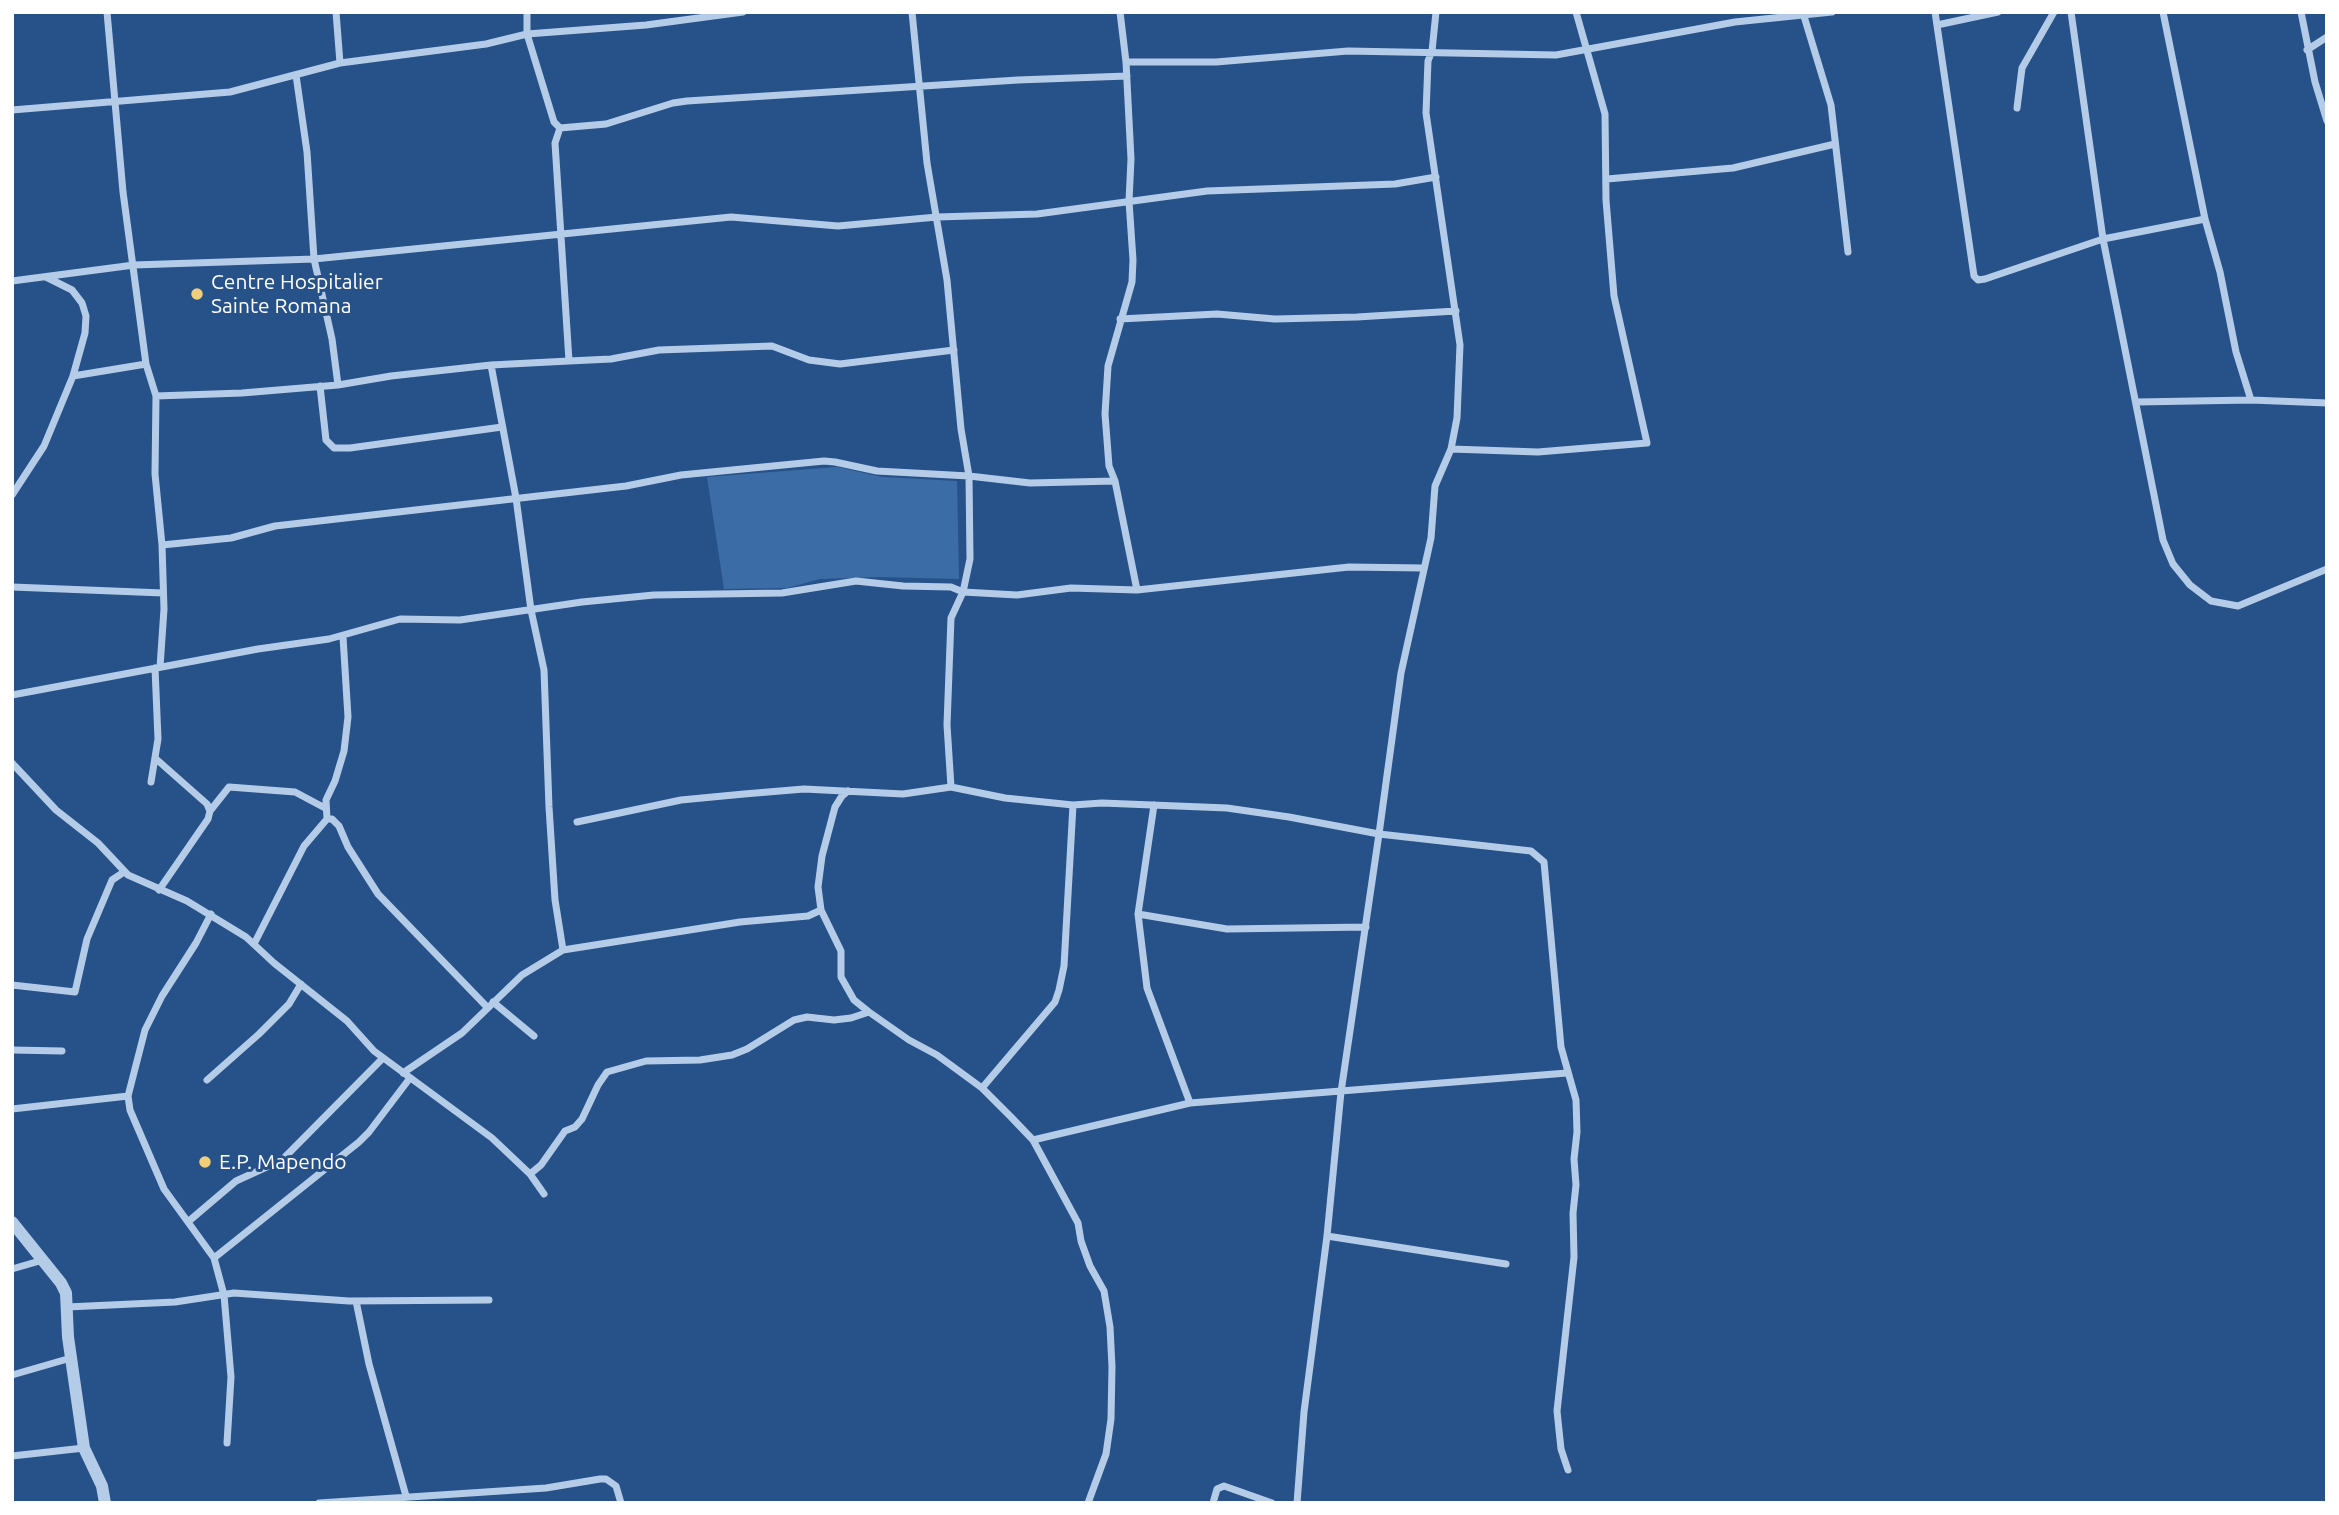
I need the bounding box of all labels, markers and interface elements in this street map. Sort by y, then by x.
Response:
place label: Centre Hospitalier Sainte Romana [211,269,383,319]
marker: Centre Hospitalier Sainte Romana [189,286,205,302]
place label: E.P. Mapendo [219,1149,346,1175]
marker: E.P. Mapendo [197,1154,213,1170]

